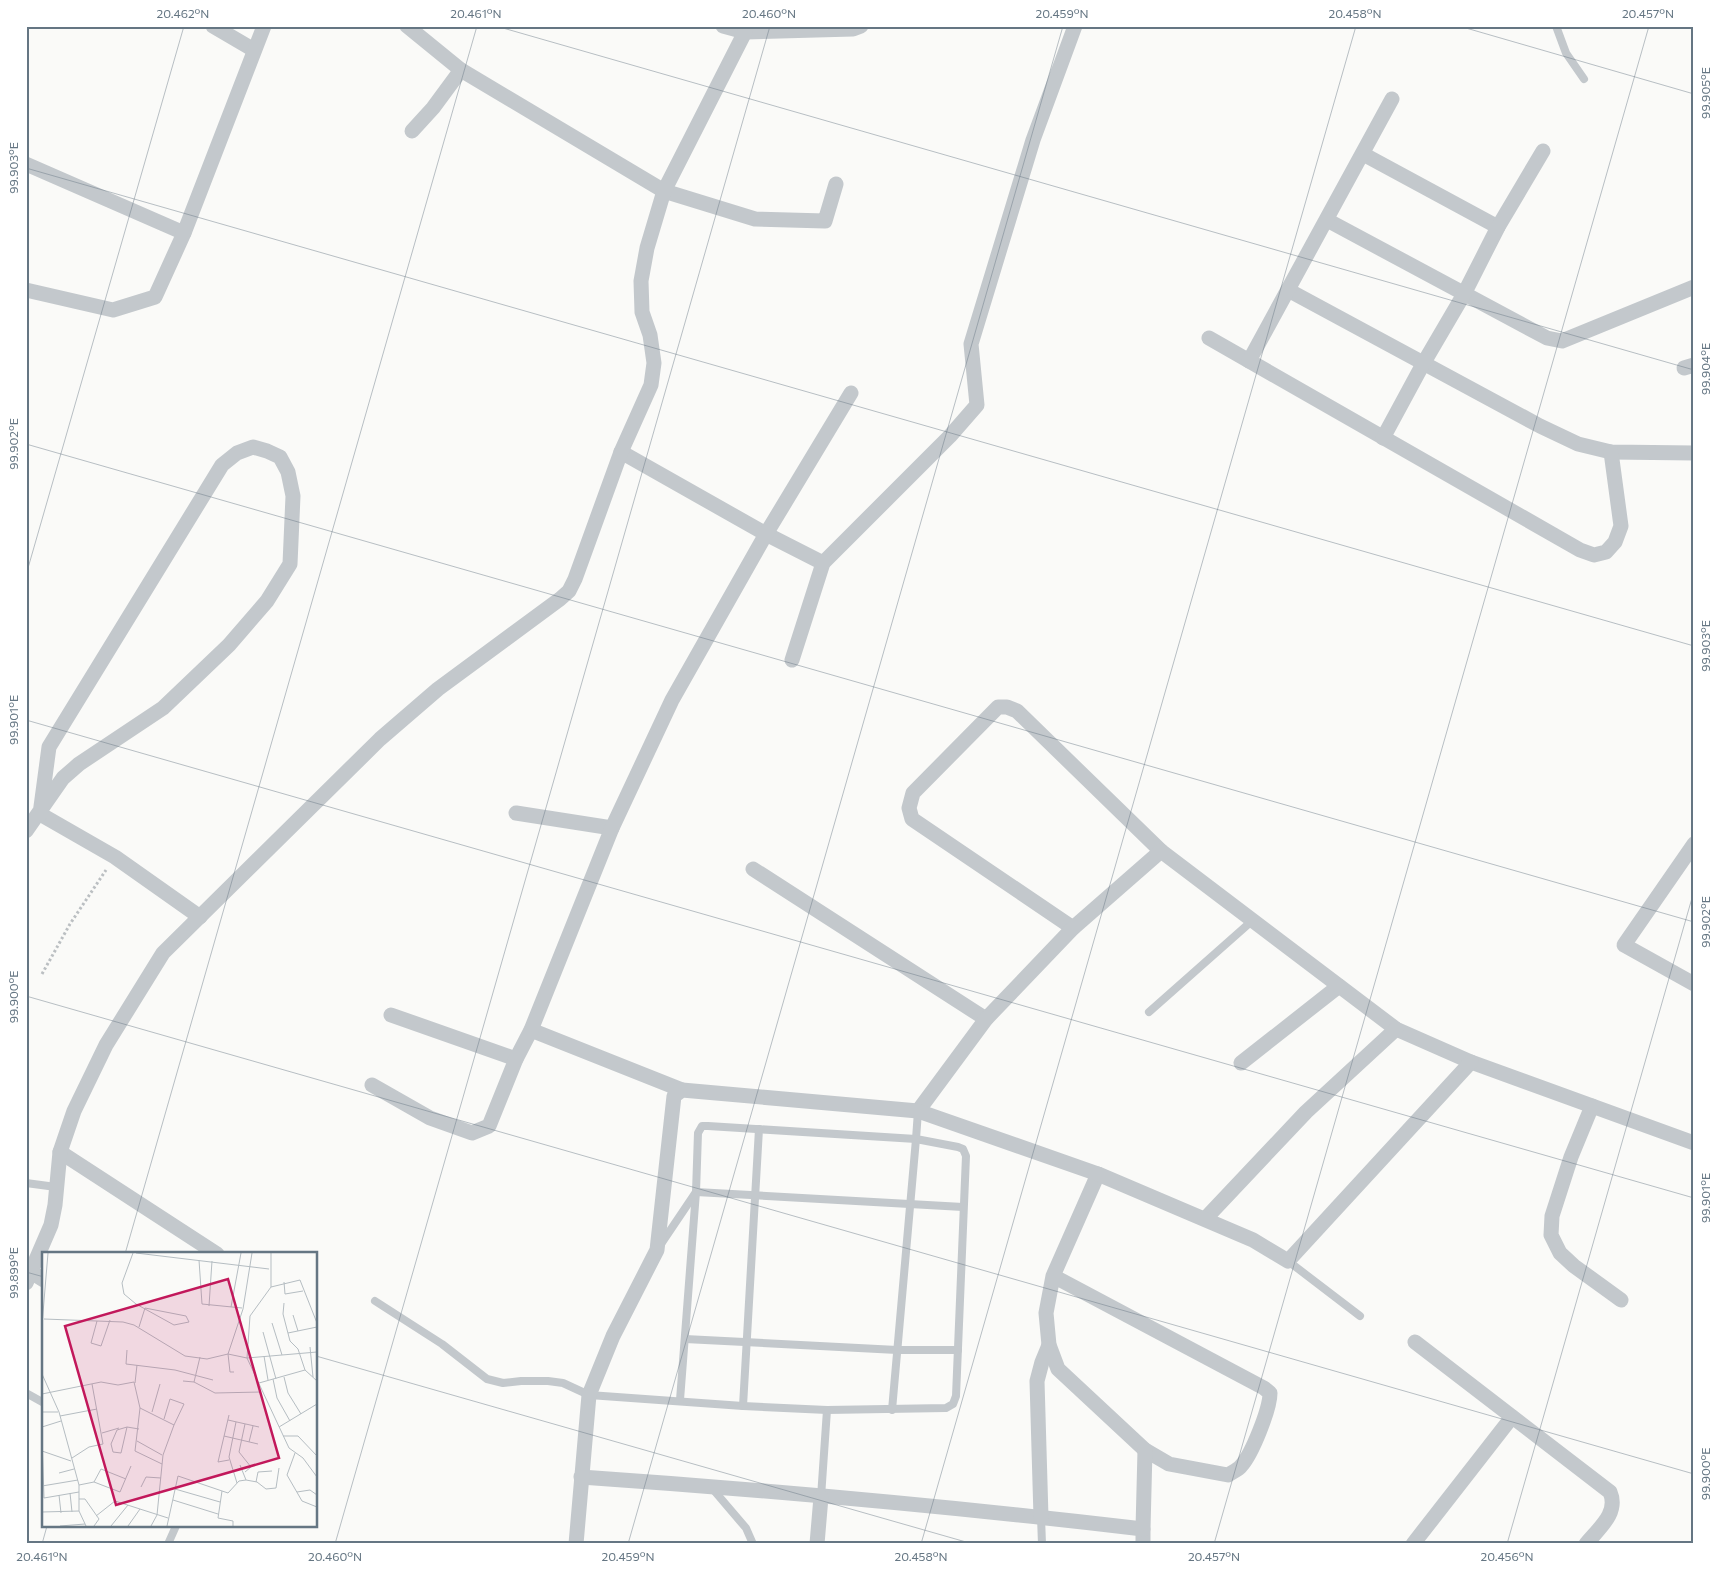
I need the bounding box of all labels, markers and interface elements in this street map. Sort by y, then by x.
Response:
text: 20.462°N [157,6,209,20]
text: 20.461°N [450,6,502,20]
text: 20.460°N [742,6,796,20]
text: 20.459°N [1036,6,1088,20]
text: 20.458°N [1329,6,1381,20]
text: 20.457°N [1622,6,1674,20]
text: 99.905°E [1698,67,1712,119]
text: 99.903°E [6,142,20,194]
text: 99.904°E [1698,343,1712,395]
text: 99.902°E [6,418,20,470]
text: 99.903°E [1698,620,1712,672]
text: 99.901°E [6,695,20,745]
text: 99.902°E [1698,896,1712,948]
text: 99.900°E [6,971,20,1023]
text: 99.901°E [1698,1173,1712,1223]
text: 99.899°E [6,1247,20,1299]
inset map [42,1252,318,1528]
text: 99.900°E [1698,1448,1712,1500]
text: 20.461°N [16,1549,68,1563]
text: 20.460°N [308,1549,362,1563]
text: 20.459°N [602,1549,654,1563]
text: 20.458°N [895,1549,947,1563]
text: 20.457°N [1188,1549,1240,1563]
text: 20.456°N [1481,1549,1533,1563]

